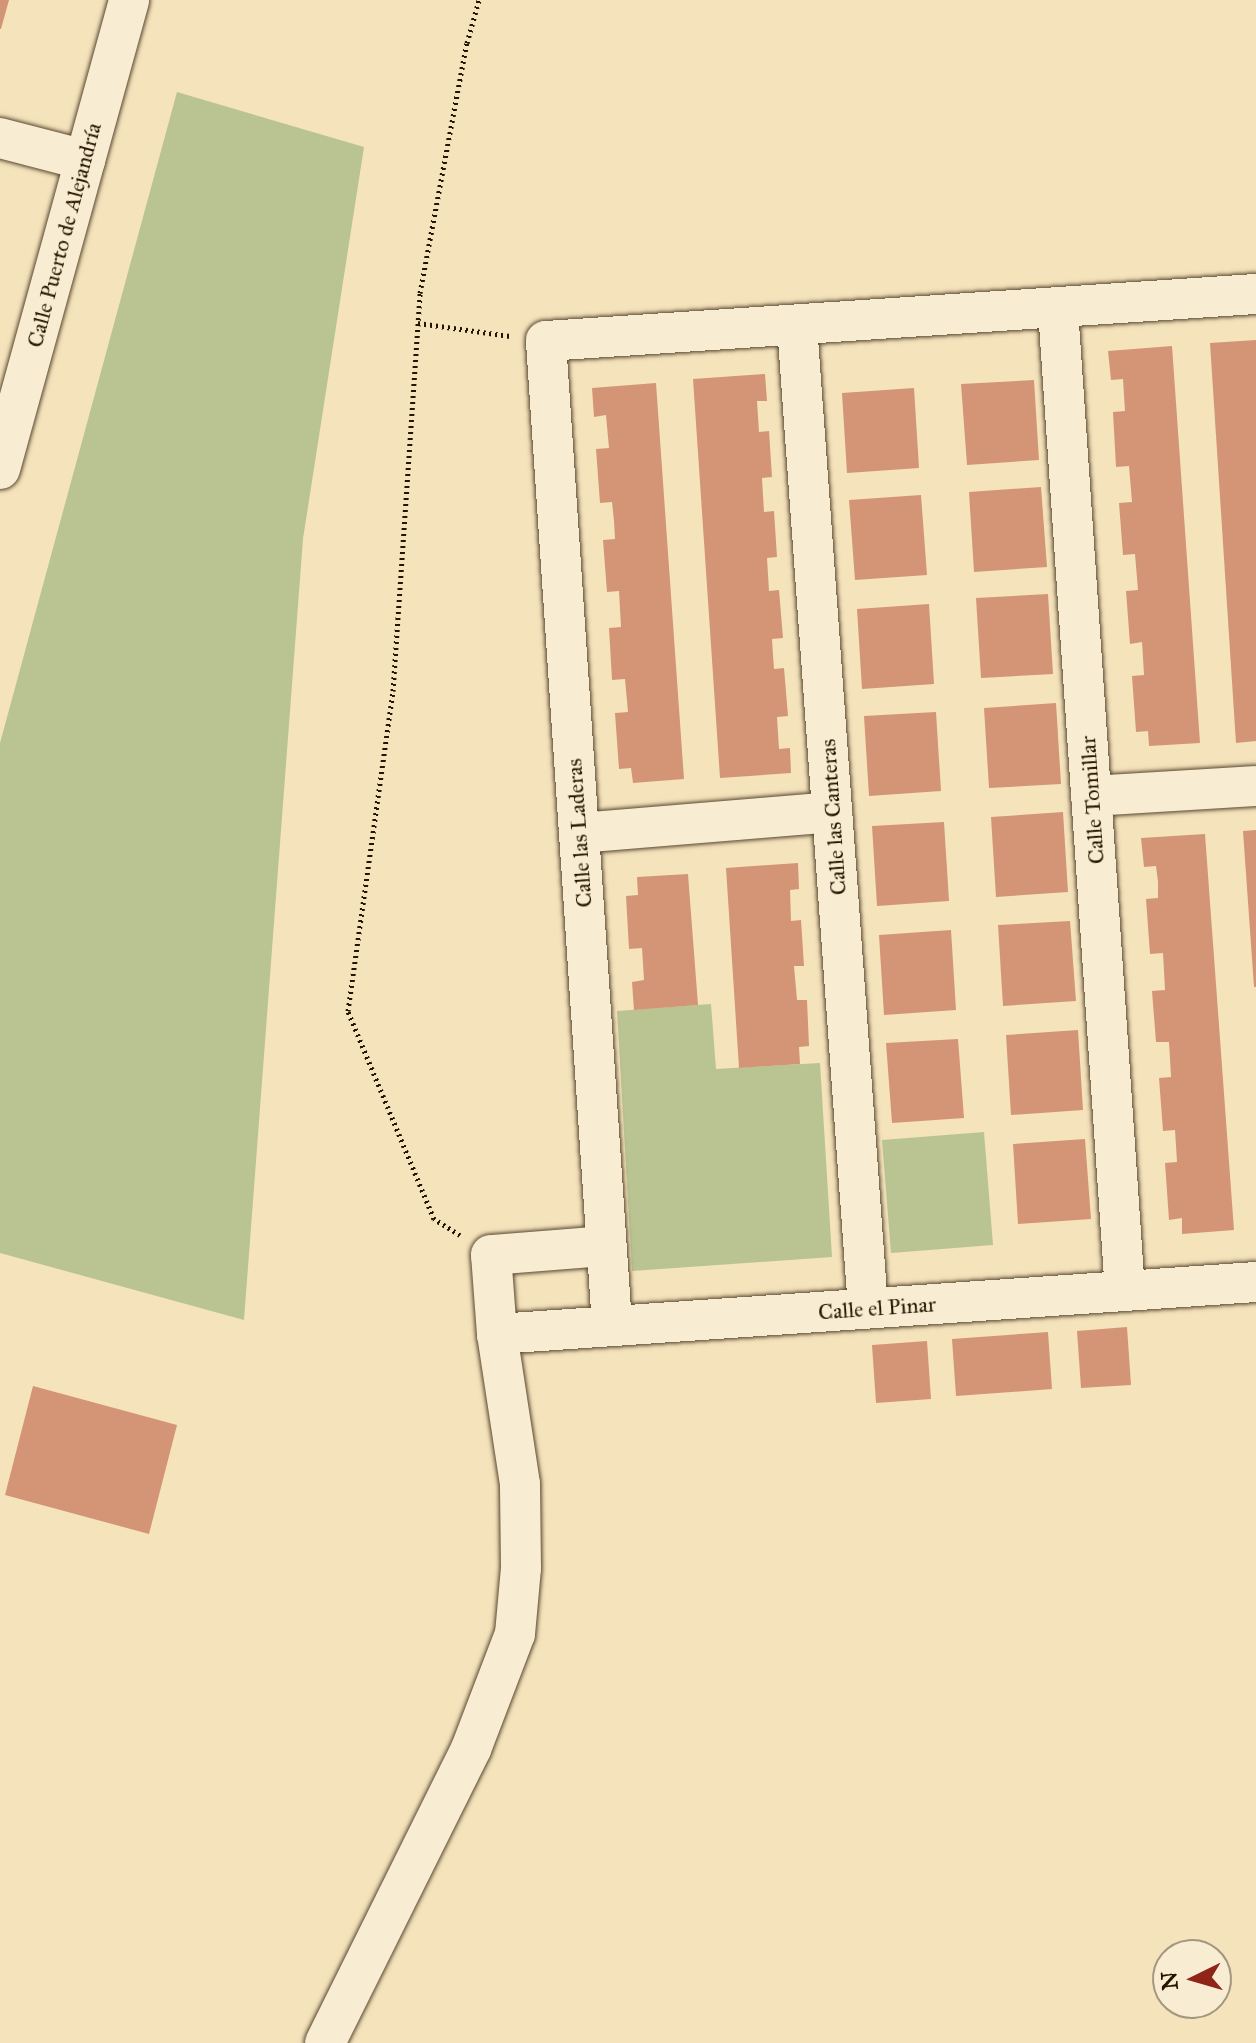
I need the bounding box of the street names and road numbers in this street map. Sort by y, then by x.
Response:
street label: Calle Puerto de Alejandría [21,120,107,350]
street label: Calle Tomillar [1074,735,1110,865]
street label: Calle las Canteras [814,738,852,896]
street label: Calle las Laderas [561,758,597,908]
street label: Calle el Pinar [817,1291,937,1325]

